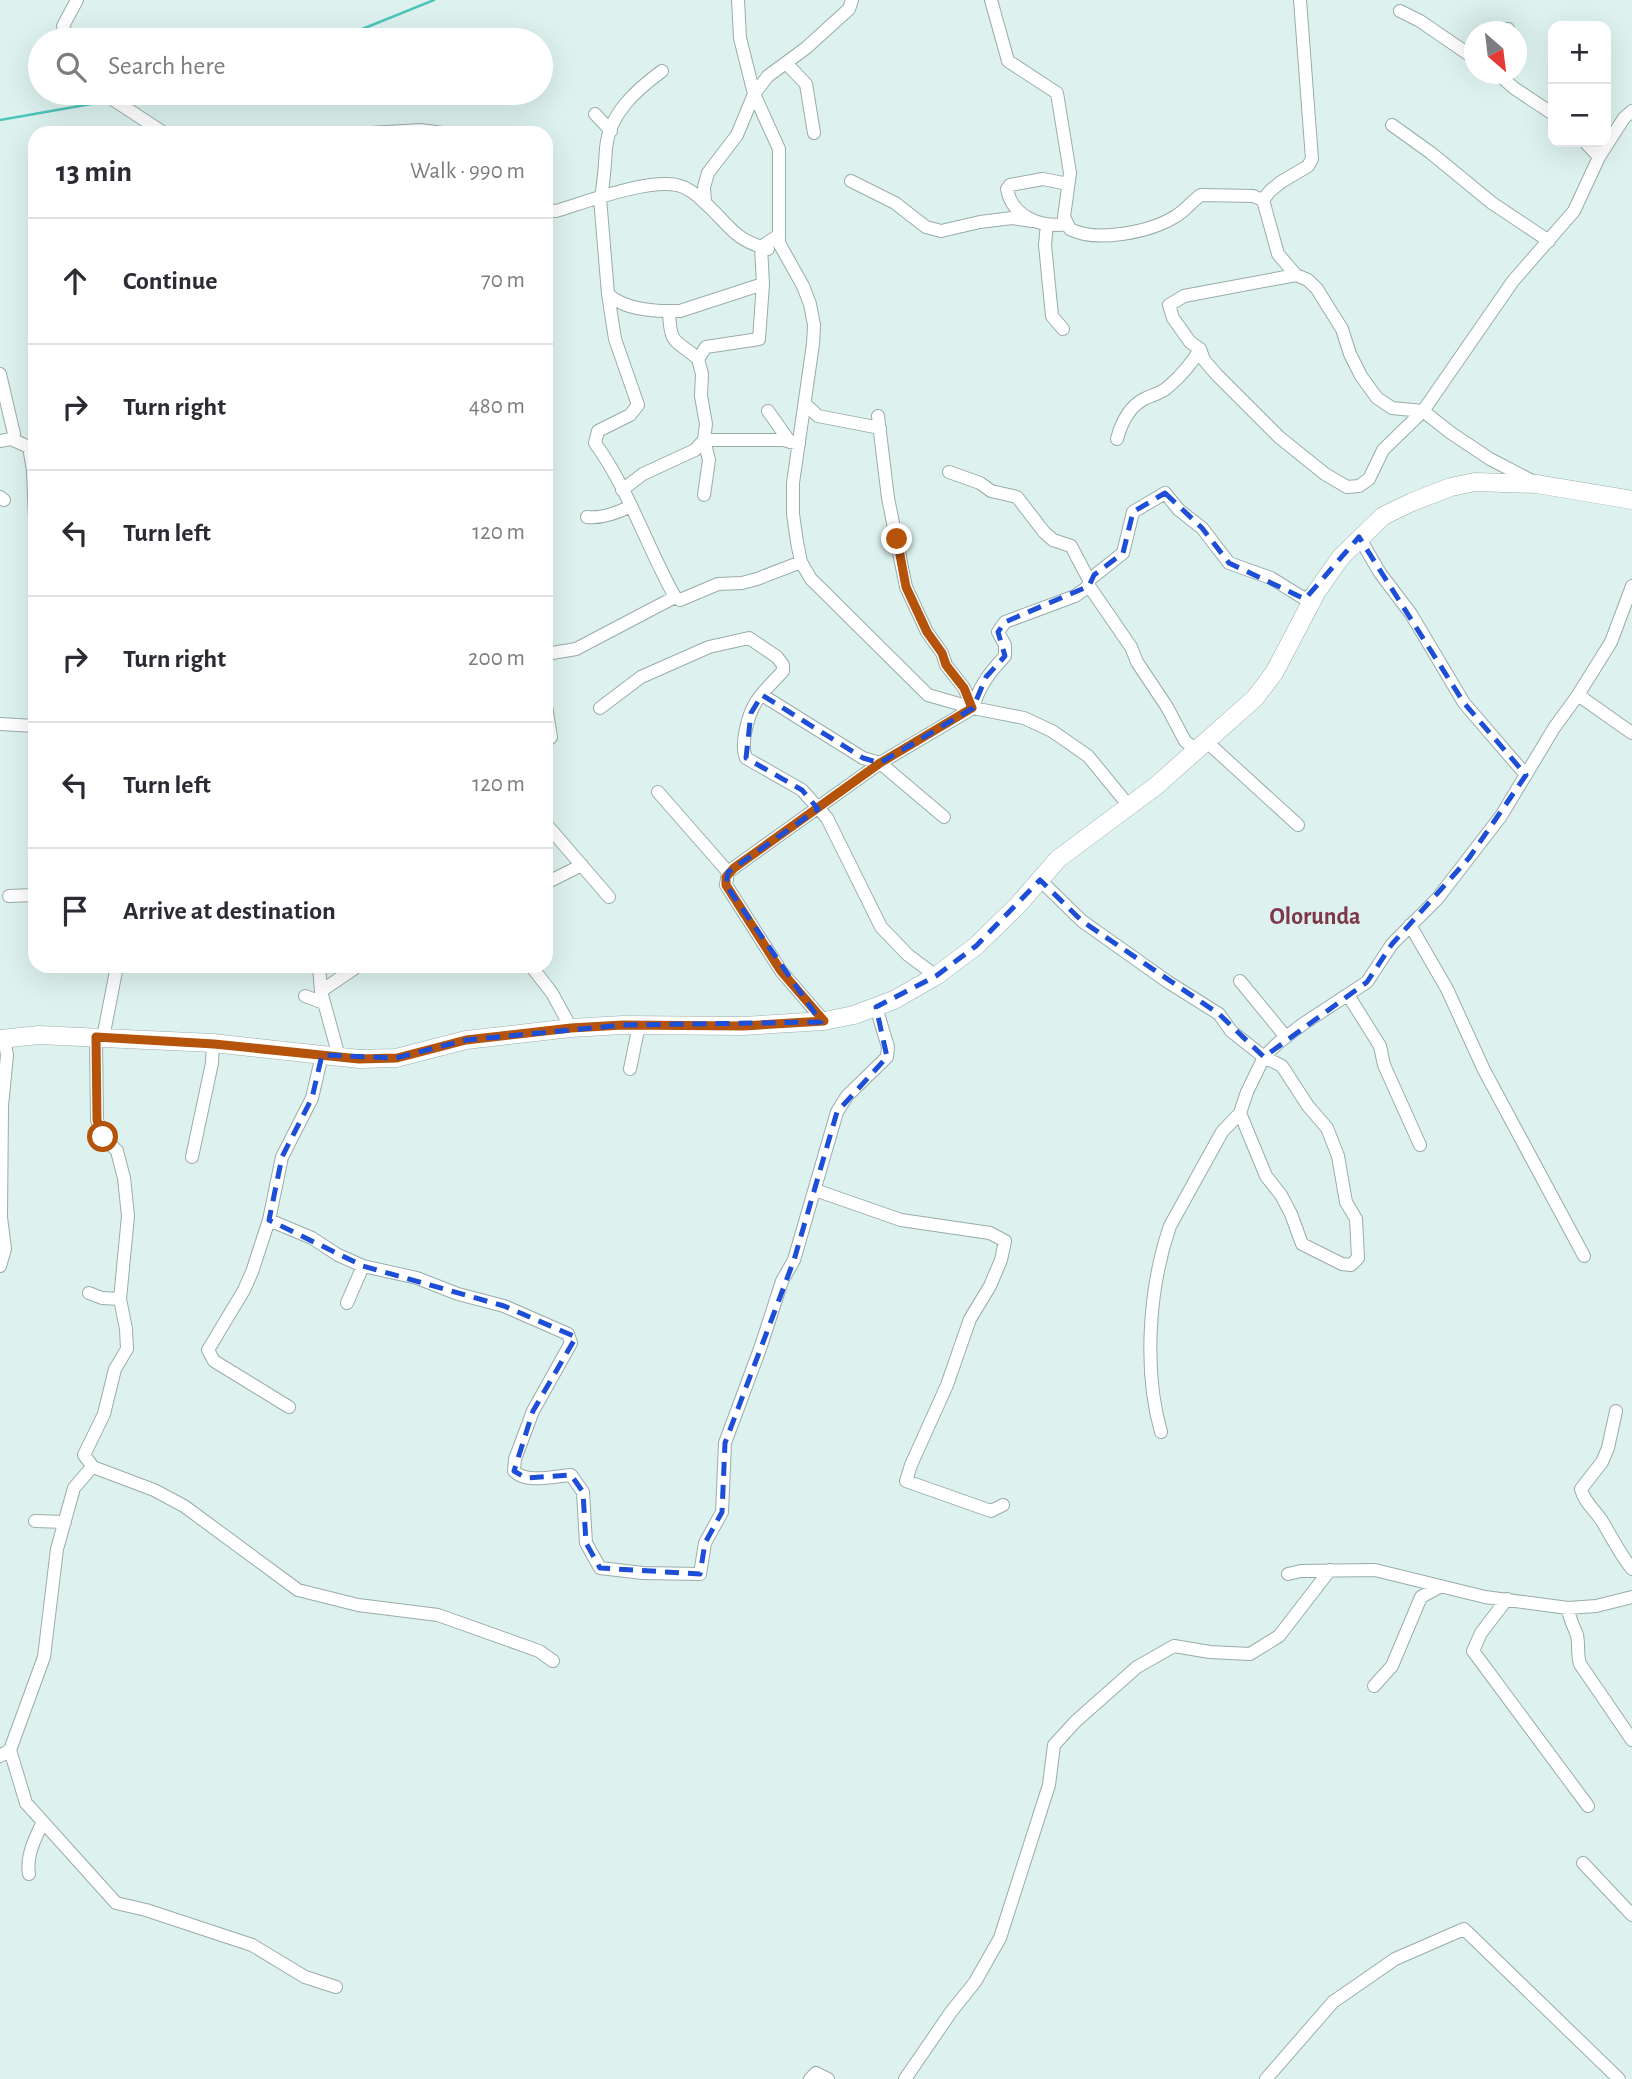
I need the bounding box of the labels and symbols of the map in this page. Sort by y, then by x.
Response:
north arrow [1464,21,1527,84]
route end [881,523,912,554]
district label: Olorunda [1269,905,1361,929]
route start [87,1121,118,1152]

